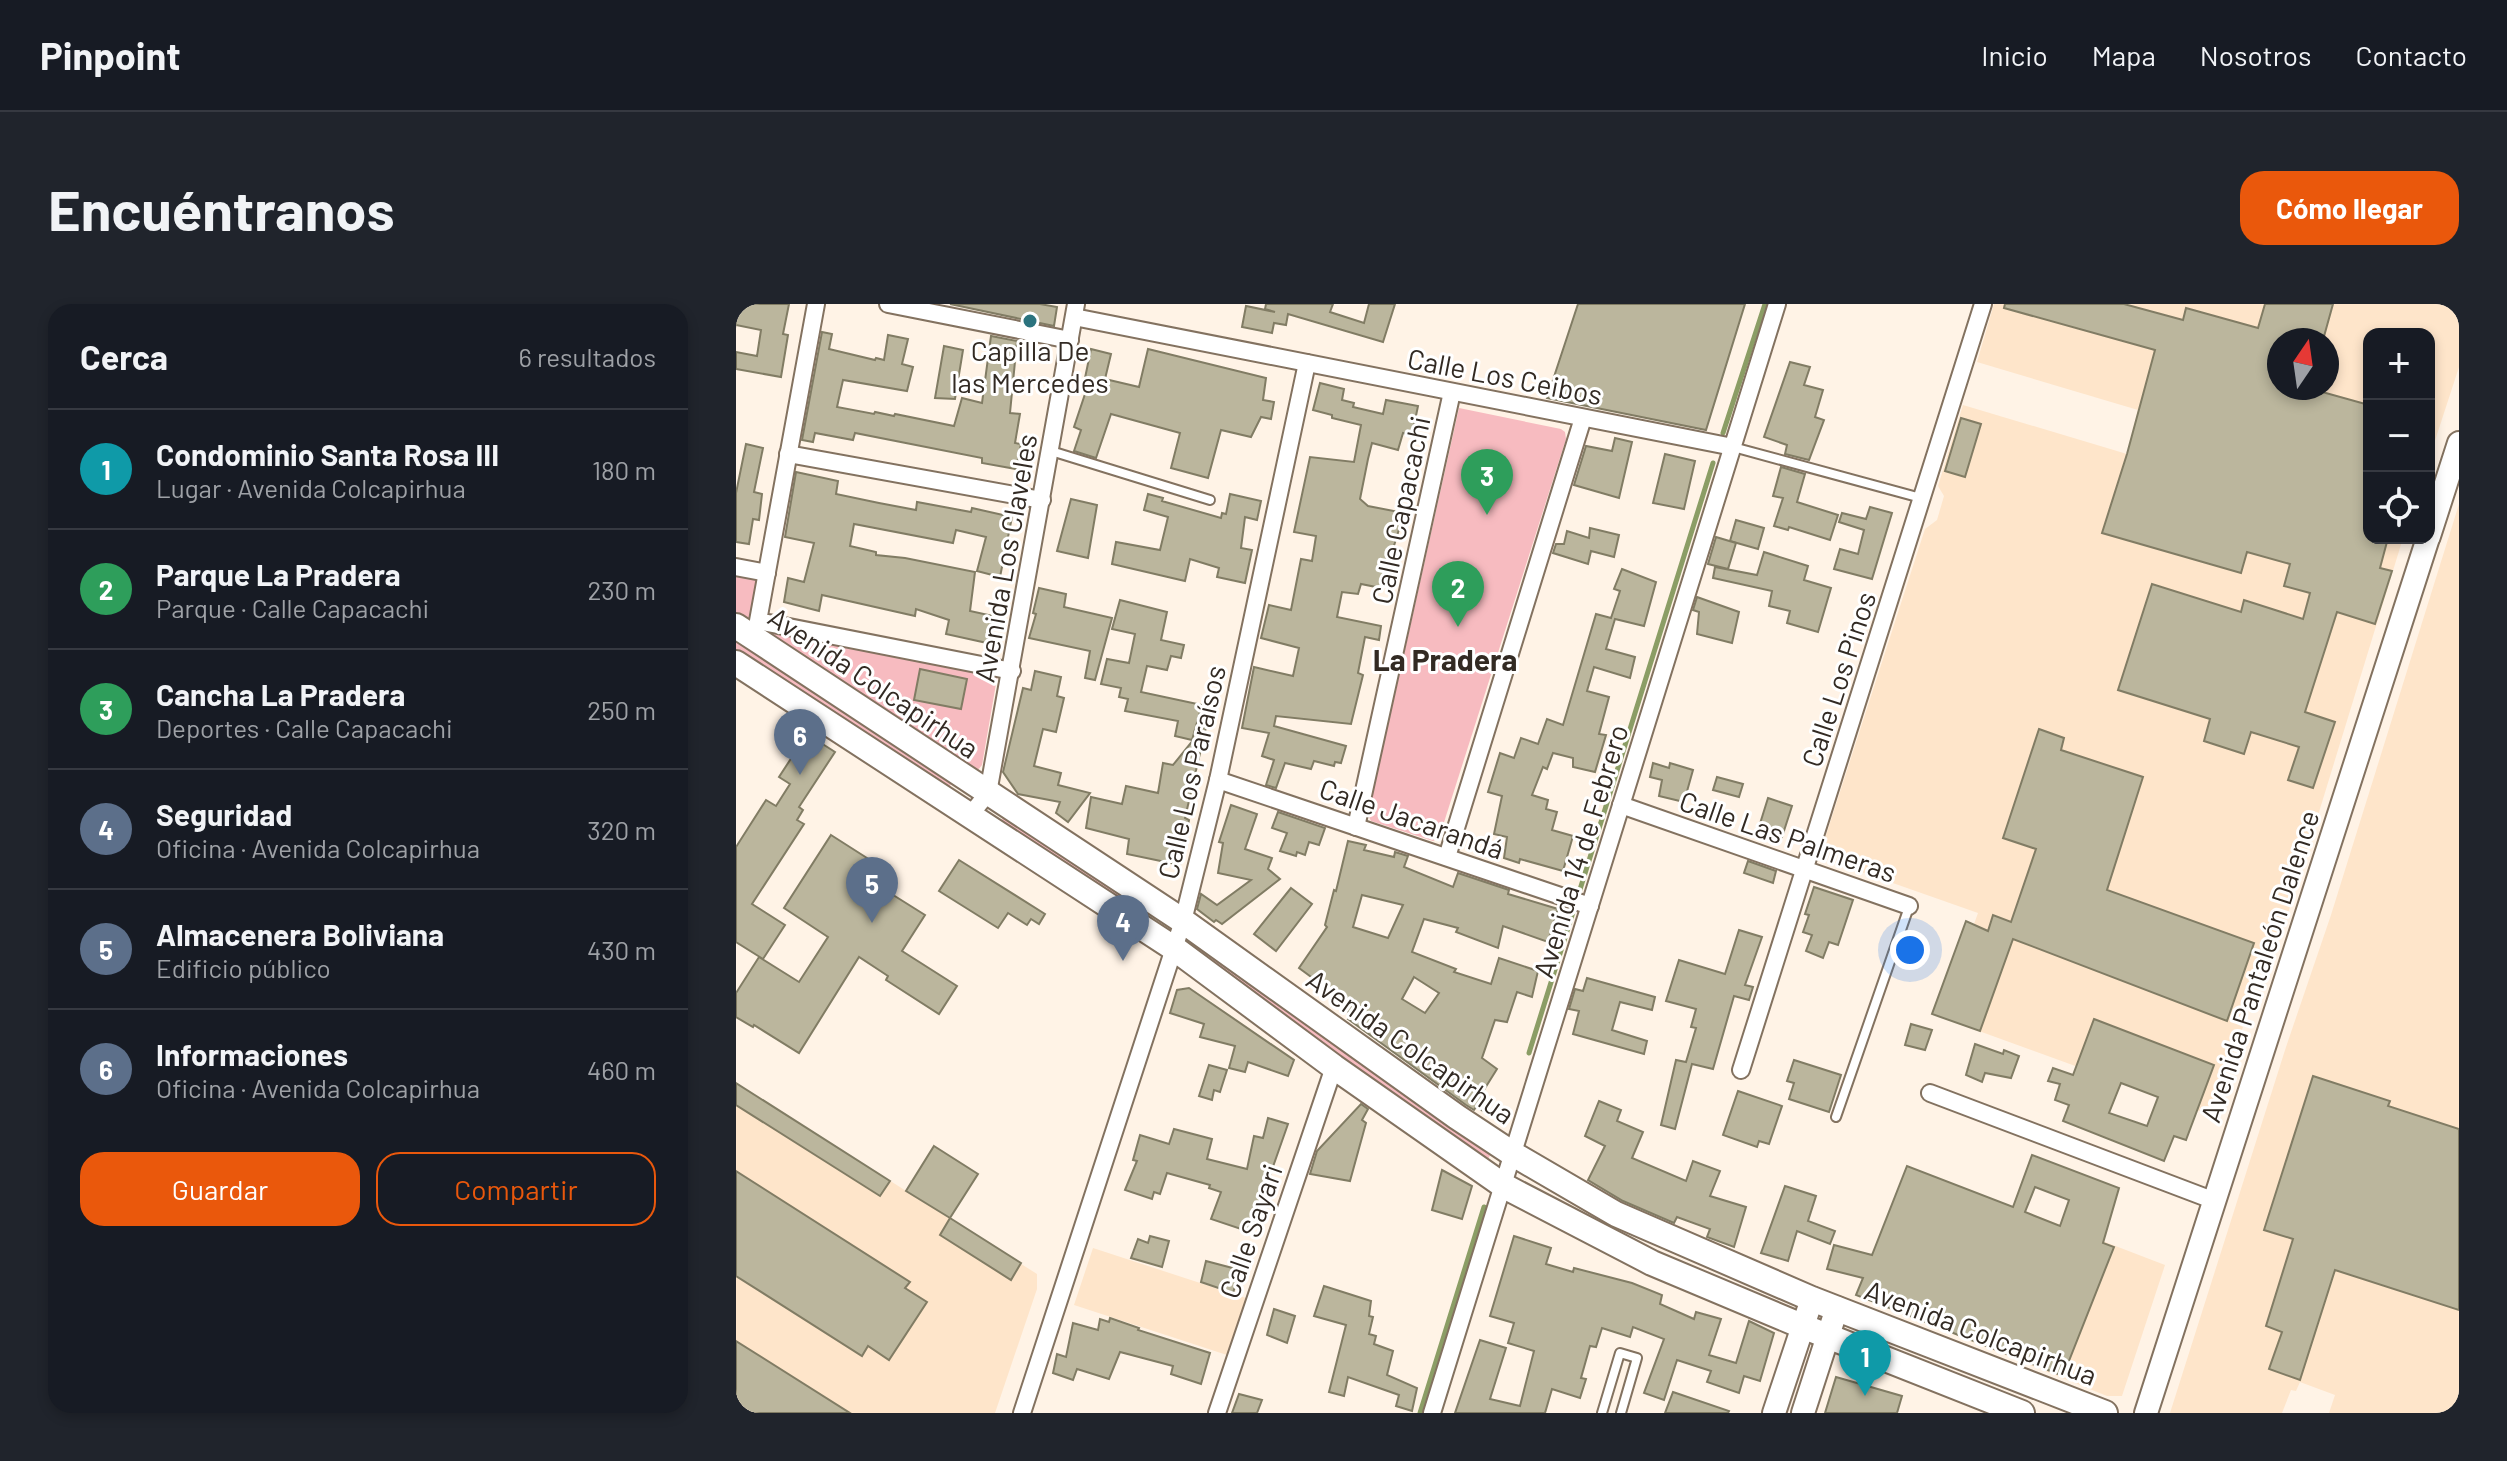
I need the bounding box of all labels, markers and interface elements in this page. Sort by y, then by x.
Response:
text: Pinpoint [40,32,181,78]
text: Inicio [1981,38,2048,72]
text: Mapa [2092,38,2156,72]
text: Nosotros [2200,38,2312,72]
text: Contacto [2356,38,2467,72]
button: Cómo llegar [2240,171,2459,245]
text: Encuéntranos [48,175,395,242]
marker: Capilla De las Mercedes [1021,312,1039,330]
north arrow [2267,328,2339,400]
map controls [2363,328,2435,544]
button: + [2363,328,2435,400]
place label: Capilla De las Mercedes [951,333,1109,399]
text: Cerca [80,336,168,377]
street label: Calle Los Ceibos [1405,340,1605,412]
text: 6 resultados [518,341,656,372]
button: − [2363,400,2435,472]
street label: Calle Capacachi [1364,413,1436,607]
street label: Avenida Los Claveles [966,431,1044,685]
text: Condominio Santa Rosa III [156,436,499,472]
pin: 3 [1461,449,1513,515]
text: 1 [101,454,111,485]
text: 180 m [592,454,656,485]
text: Lugar · Avenida Colcapirhua [156,472,466,503]
button: locate [2363,472,2435,544]
text: Parque La Pradera [156,556,401,592]
pin: 2 [1432,561,1484,627]
text: 2 [99,574,113,605]
text: 230 m [587,574,656,605]
street label: Calle Los Pinos [1794,587,1882,771]
text: Parque · Calle Capacachi [156,592,429,623]
street label: Avenida Colcapirhua [762,599,986,765]
district label: La Pradera [1373,641,1517,677]
street label: Calle Los Paraísos [1150,662,1232,882]
text: Cancha La Pradera [156,676,405,712]
text: 3 [99,694,113,725]
text: 250 m [587,694,656,725]
pin: 6 [774,709,826,775]
text: Deportes · Calle Capacachi [156,712,453,743]
street label: Avenida 14 de Febrero [1525,720,1635,982]
street label: Calle Jacarandá [1315,771,1509,865]
street label: Calle Las Palmeras [1675,783,1901,889]
text: Seguridad [156,796,292,832]
street label: Avenida Pantaleón Dalence [2192,806,2326,1126]
text: 4 [98,814,114,845]
text: 320 m [587,814,656,845]
text: Oficina · Avenida Colcapirhua [156,832,480,863]
pin: 5 [846,857,898,923]
pin: 4 [1097,895,1149,961]
text: Almacenera Boliviana [156,916,444,952]
your location [1890,930,1930,970]
text: 5 [99,934,113,965]
text: 430 m [587,934,656,965]
text: Edificio público [156,952,331,983]
street label: Avenida Colcapirhua [1300,961,1522,1131]
text: Informaciones [156,1036,348,1072]
text: 6 [99,1054,113,1085]
text: 460 m [587,1054,656,1085]
text: Oficina · Avenida Colcapirhua [156,1072,480,1103]
button: Guardar [80,1152,360,1226]
button: Compartir [376,1152,656,1226]
street label: Calle Sayari [1211,1160,1289,1302]
street label: Avenida Colcapirhua [1860,1272,2102,1392]
pin: 1 [1839,1330,1891,1396]

